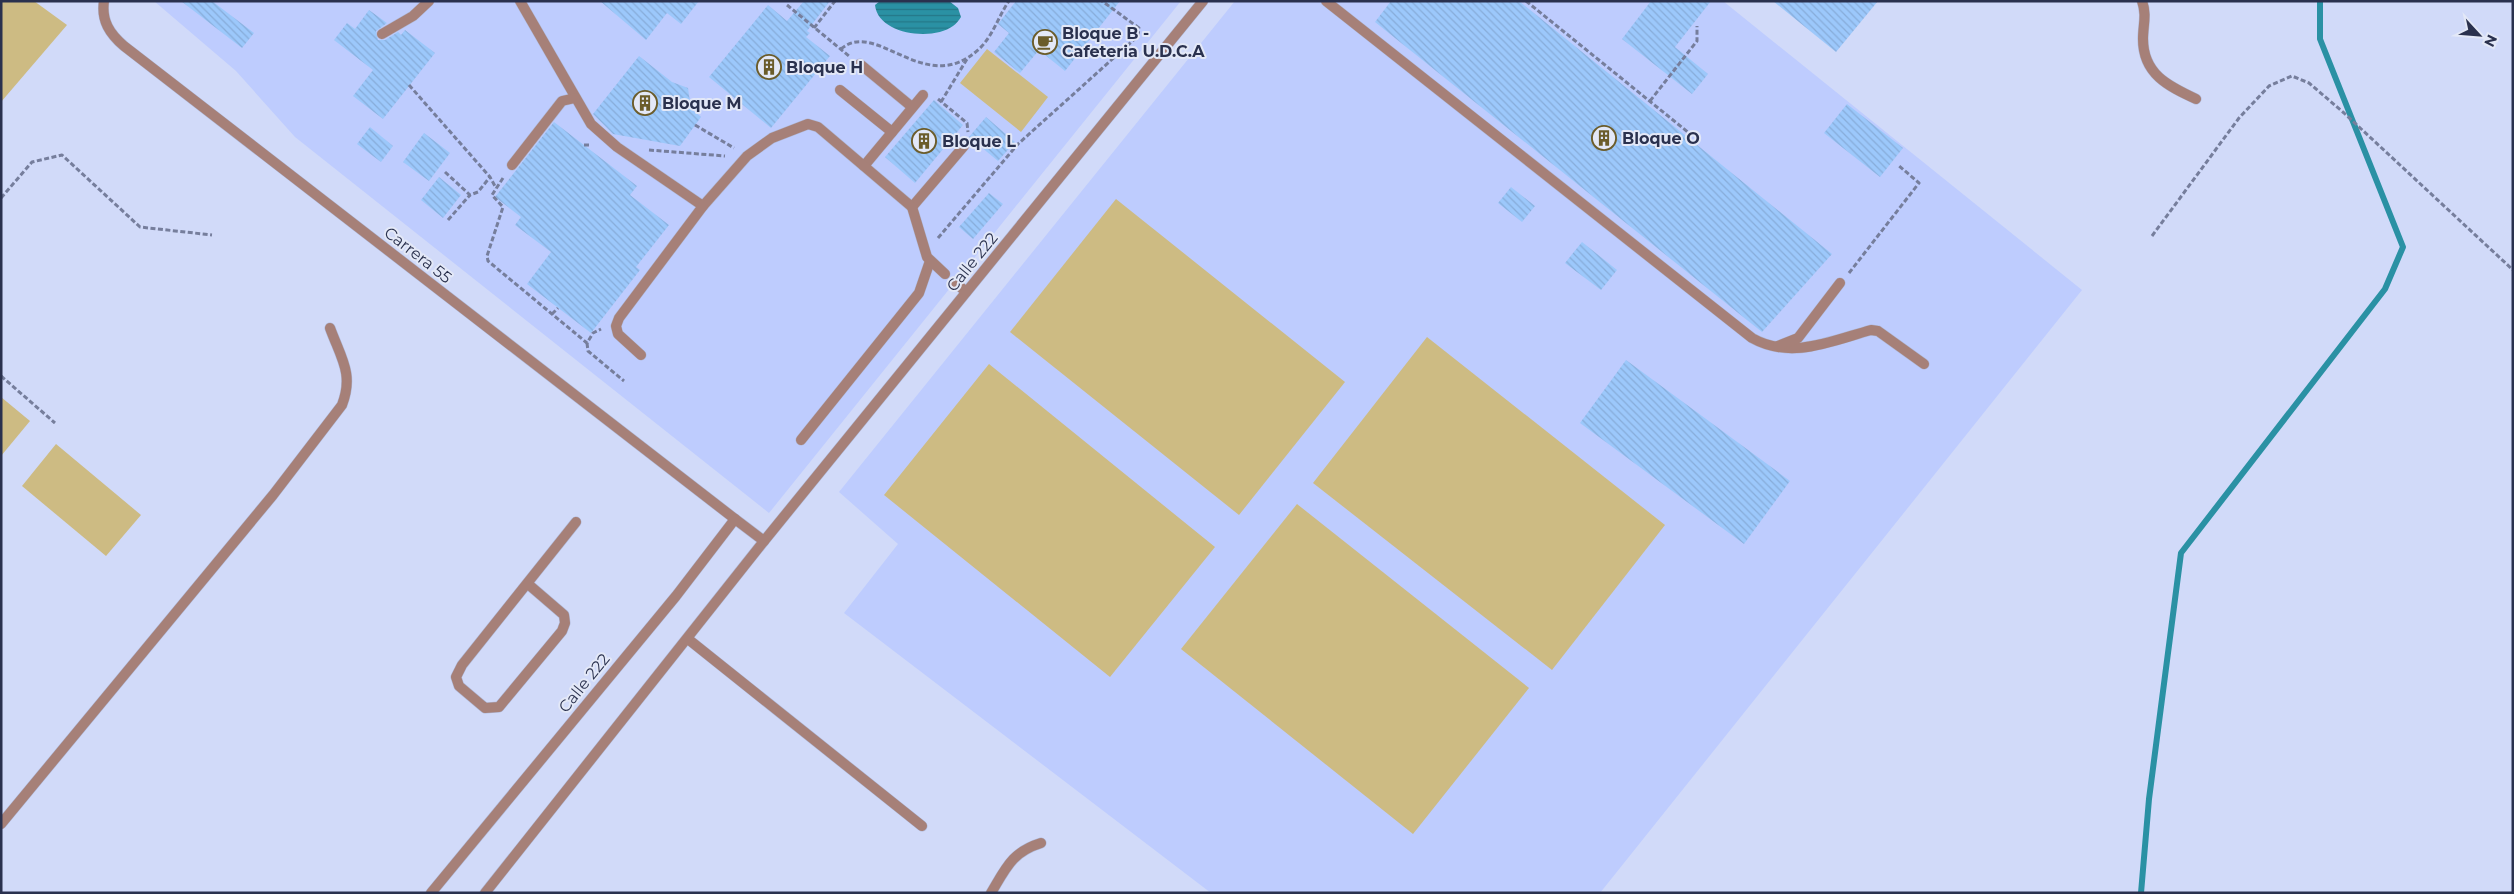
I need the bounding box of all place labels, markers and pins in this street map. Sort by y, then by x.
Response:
place label: Bloque B - Cafeteria U.D.C.A [1062,24,1205,61]
cafe icon: Bloque B - Cafeteria U.D.C.A [1032,29,1058,55]
building icon: Bloque H [756,54,782,80]
place label: Bloque H [786,58,863,77]
building icon: Bloque M [632,90,658,116]
place label: Bloque M [662,94,741,113]
building icon: Bloque O [1591,125,1617,151]
building icon: Bloque L [911,128,937,154]
place label: Bloque O [1622,129,1700,148]
place label: Bloque L [942,132,1016,151]

